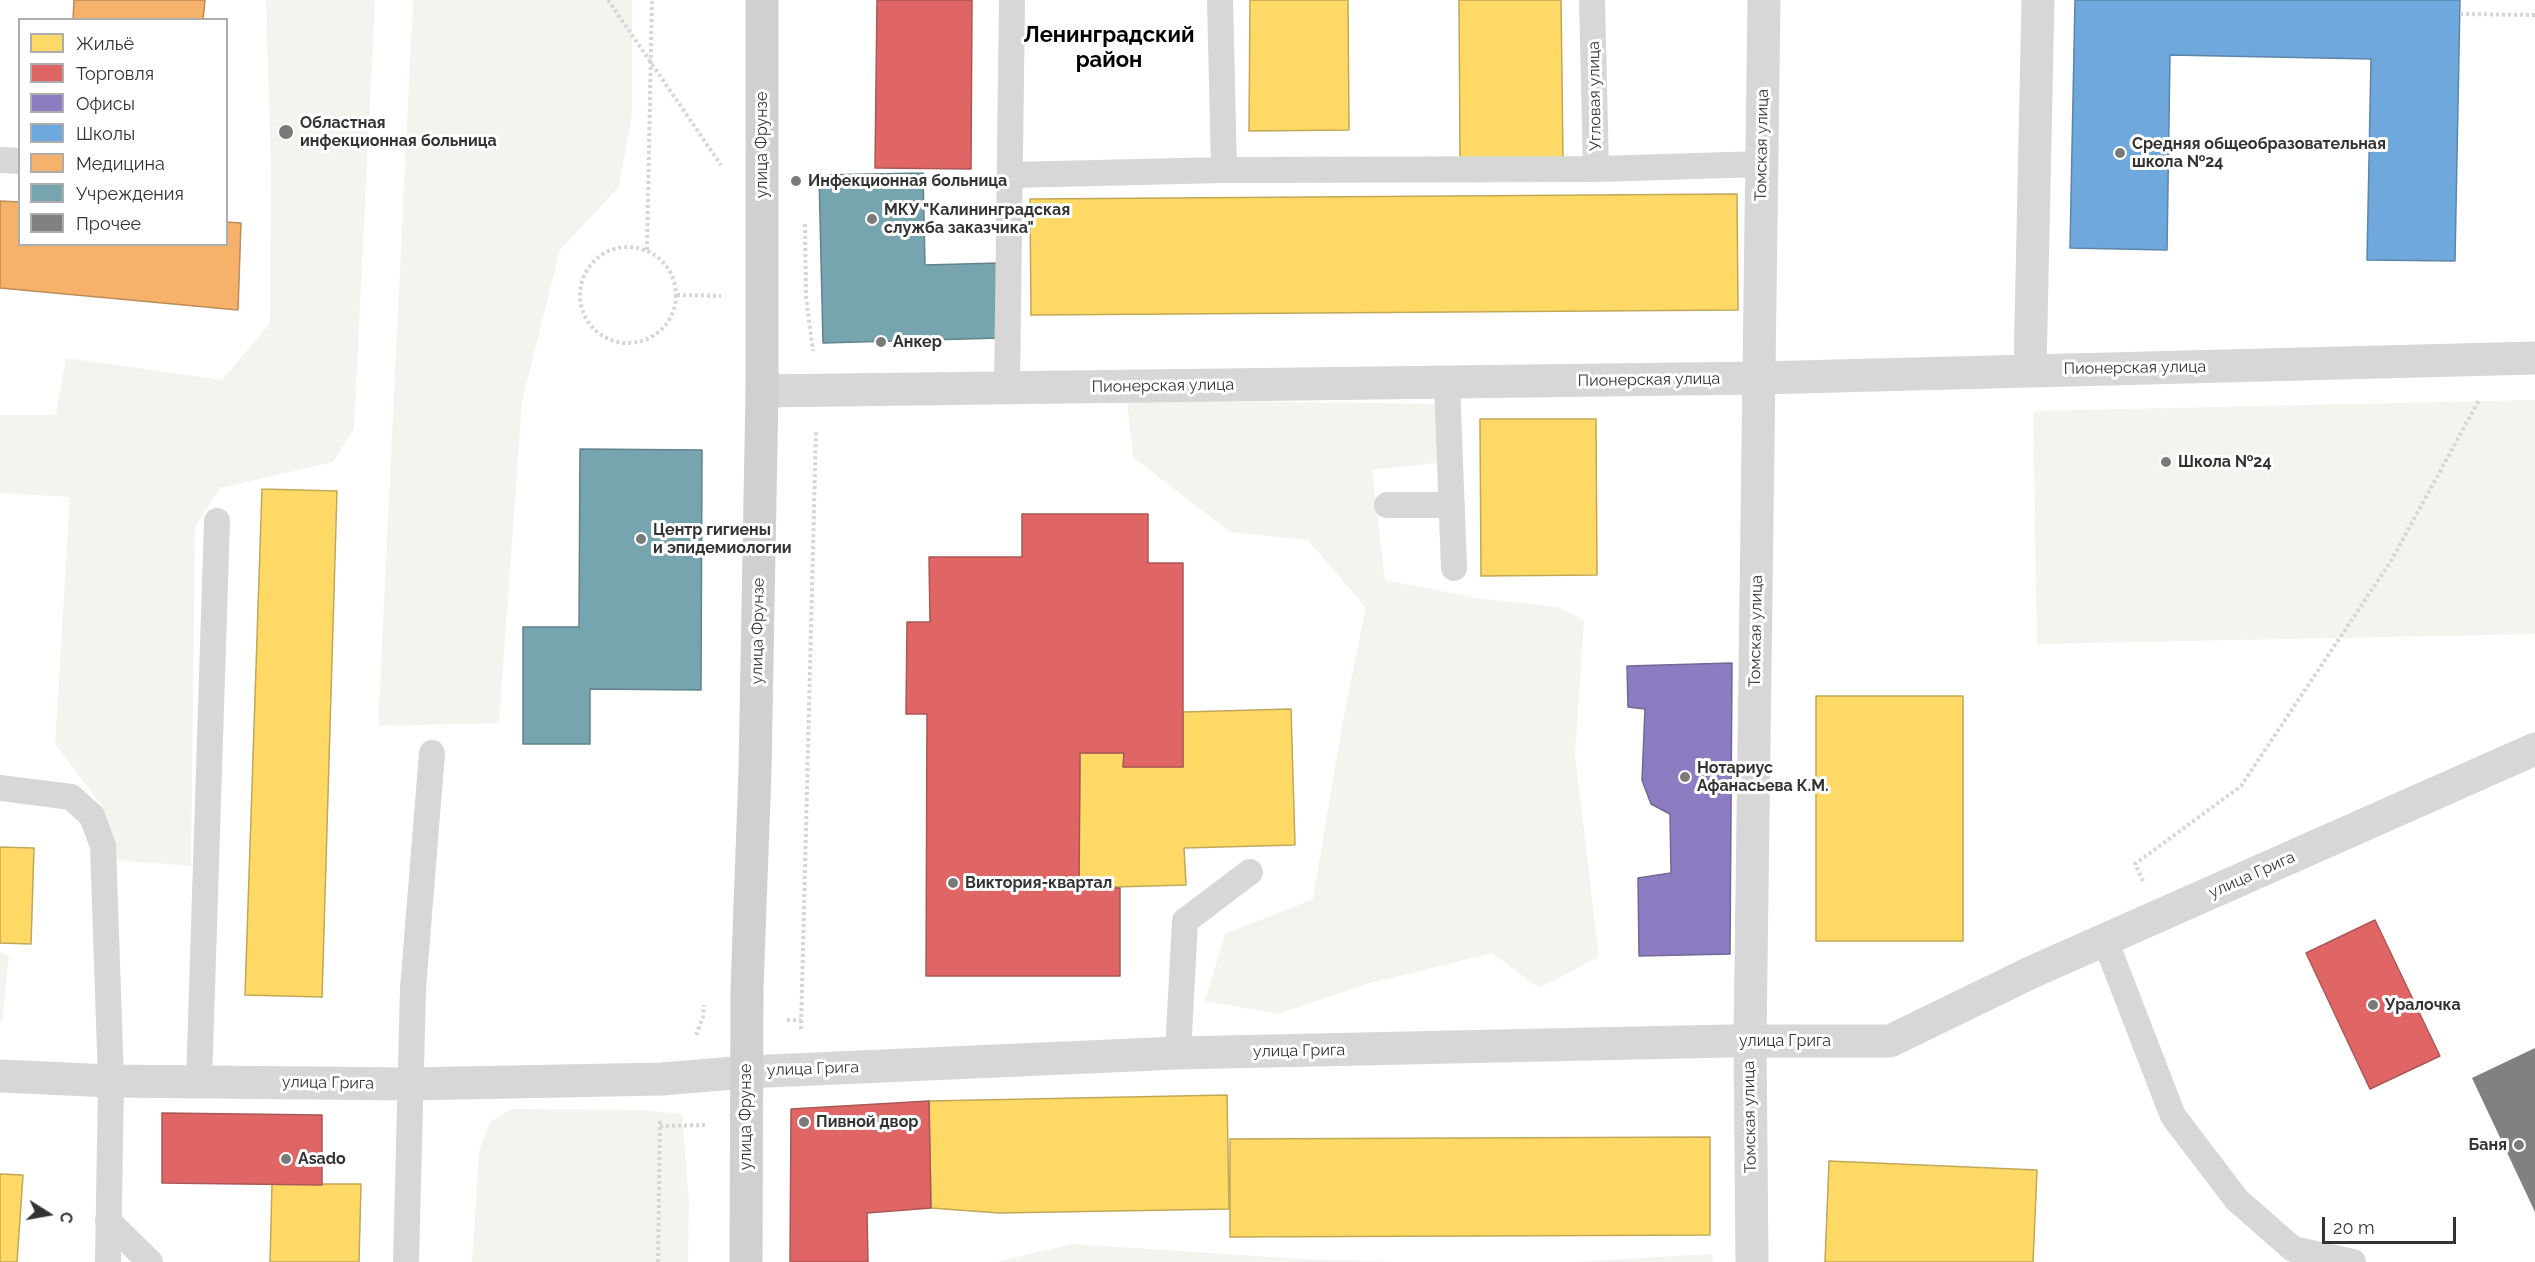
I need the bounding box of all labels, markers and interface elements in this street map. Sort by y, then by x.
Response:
legend [18,18,228,246]
district label: Ленинградский район [1023,22,1195,74]
text: Жильё [76,33,134,54]
street label: Угловая улица [1584,41,1606,151]
text: Торговля [76,63,154,84]
street label: Томская улица [1751,89,1773,201]
street label: улица Фрунзе [752,92,772,198]
text: Офисы [76,93,135,114]
place label: Областная инфекционная больница [300,113,497,151]
text: Школы [76,123,135,144]
marker: Областная инфекционная больница [277,123,295,141]
place label: Средняя общеобразовательная школа №24 [2132,134,2386,172]
marker: Средняя общеобразовательная школа №24 [2113,146,2127,160]
text: Медицина [76,153,165,174]
place label: Инфекционная больница [808,171,1007,191]
marker: Инфекционная больница [789,174,803,188]
text: Учреждения [76,183,184,204]
place label: МКУ "Калининградская служба заказчика" [884,200,1070,238]
marker: МКУ "Калининградская служба заказчика" [865,212,879,226]
text: Прочее [76,213,141,234]
place label: Анкер [893,332,942,352]
marker: Анкер [874,335,888,349]
street label: Пионерская улица [2064,357,2206,379]
street label: Пионерская улица [1578,369,1720,391]
street label: Пионерская улица [1092,375,1234,397]
place label: Школа №24 [2178,452,2272,472]
marker: Школа №24 [2159,455,2173,469]
place label: Центр гигиены и эпидемиологии [653,520,792,558]
marker: Центр гигиены и эпидемиологии [634,532,648,546]
street label: Томская улица [1745,575,1767,687]
street label: улица Фрунзе [747,578,769,684]
place label: Нотариус Афанасьева К.М. [1697,758,1829,796]
marker: Нотариус Афанасьева К.М. [1678,770,1692,784]
street label: улица Грига [2206,847,2298,903]
place label: Виктория-квартал [965,873,1112,893]
marker: Виктория-квартал [946,876,960,890]
place label: Уралочка [2385,995,2461,1015]
marker: Уралочка [2366,998,2380,1012]
street label: улица Грига [1739,1031,1831,1051]
street label: улица Грига [1253,1041,1345,1061]
street label: улица Грига [767,1058,859,1080]
street label: Томская улица [1739,1061,1761,1173]
street label: улица Фрунзе [736,1064,756,1170]
street label: улица Грига [282,1073,374,1093]
place label: Пивной двор [816,1112,918,1132]
marker: Пивной двор [797,1115,811,1129]
place label: Баня [2469,1135,2507,1155]
marker: Баня [2512,1138,2526,1152]
place label: Asado [298,1149,346,1169]
marker: Asado [279,1152,293,1166]
north arrow [18,1184,78,1244]
scale bar [2325,1205,2458,1243]
text: С [56,1210,77,1225]
text: 20 m [2333,1217,2375,1238]

